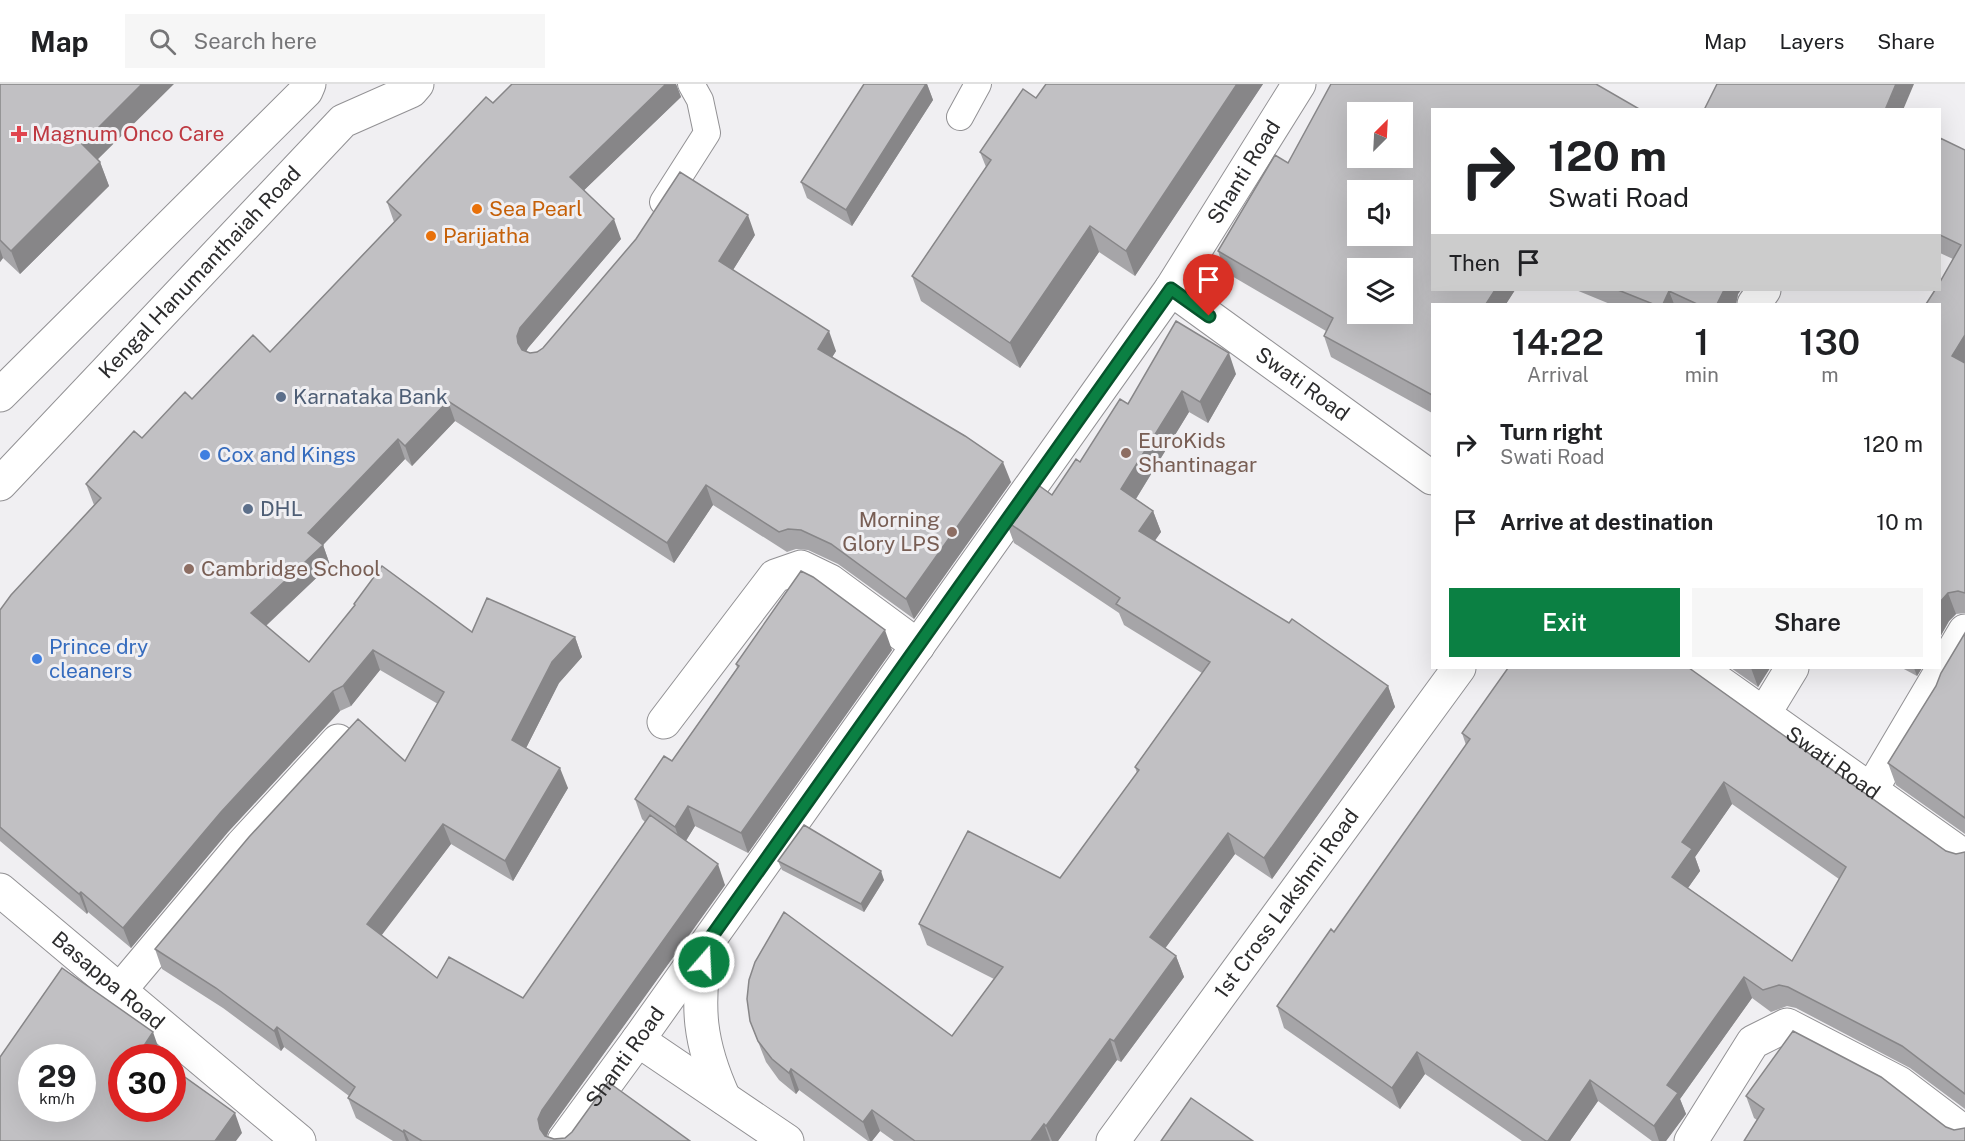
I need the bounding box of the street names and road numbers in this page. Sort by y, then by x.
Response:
street label: Shanti Road [1202,115,1285,228]
street label: Kengal Hanumanthaiah Road [93,161,306,384]
street label: Swati Road [1251,341,1354,426]
street label: Swati Road [1781,721,1885,805]
street label: 1st Cross Lakshmi Road [1209,804,1364,1003]
street label: Basappa Road [47,926,170,1035]
street label: Shanti Road [580,1002,670,1112]

